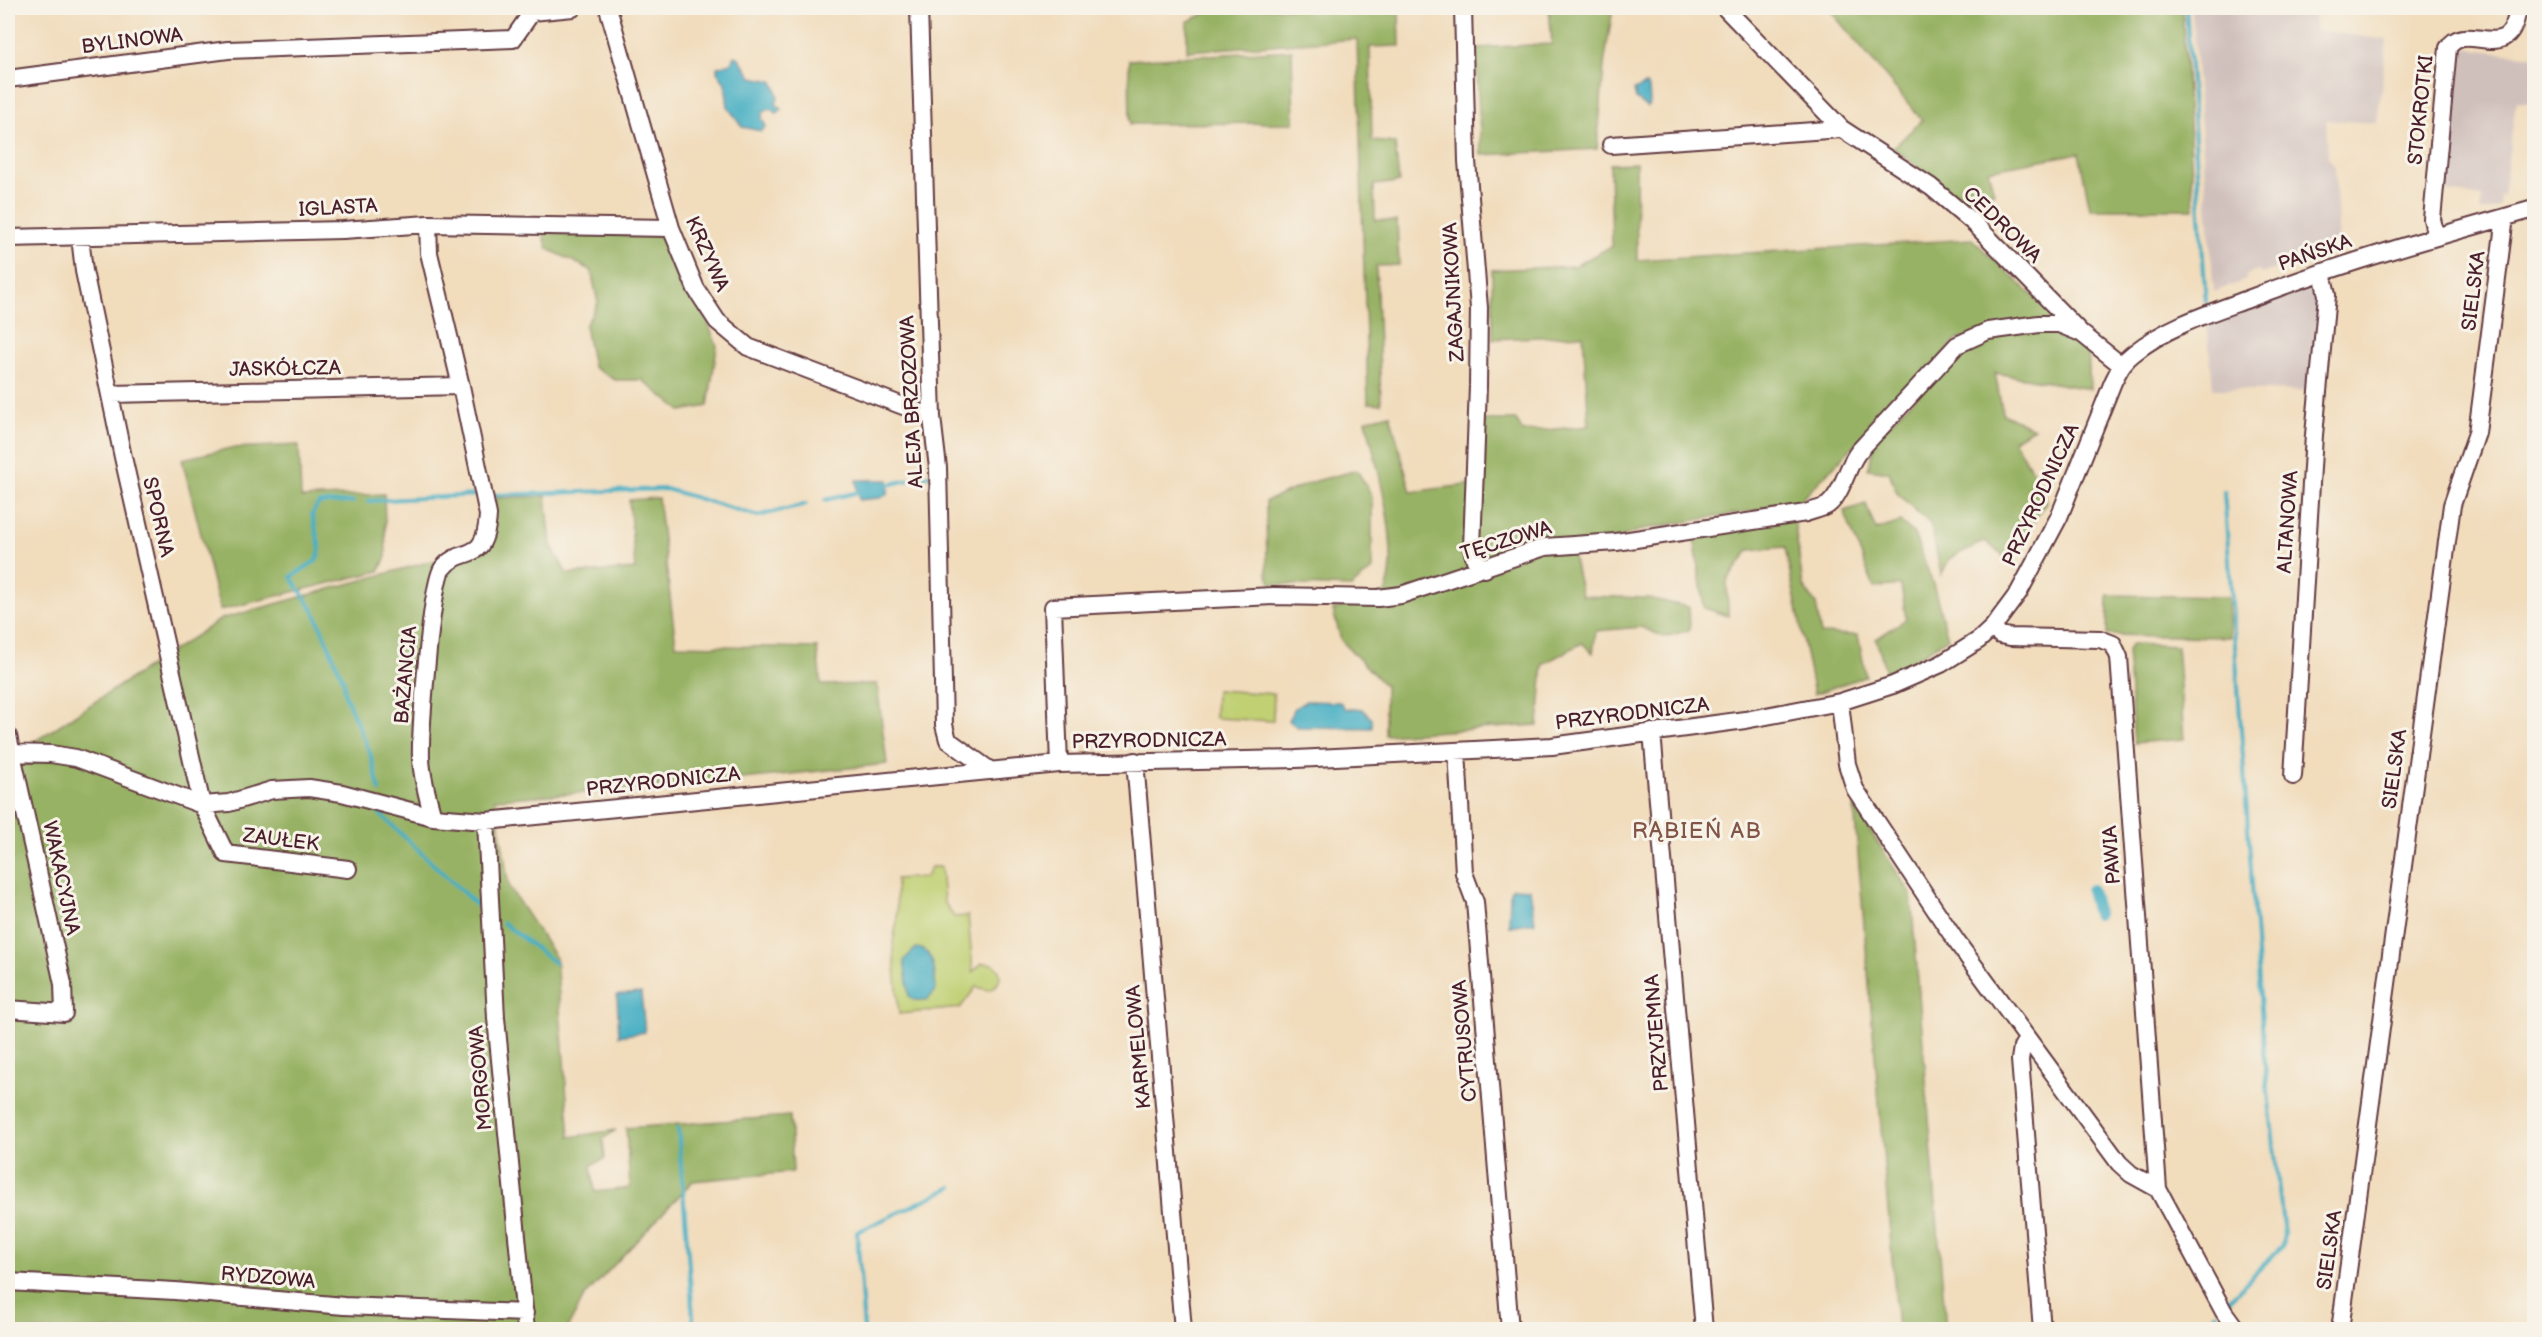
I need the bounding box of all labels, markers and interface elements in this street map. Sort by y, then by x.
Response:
street label: BYLINOWA [80,23,185,59]
street label: STOKROTKI [2403,54,2439,166]
street label: CEDROWA [1958,182,2047,269]
street label: IGLASTA [298,194,379,222]
street label: KRZYWA [680,213,735,296]
street label: ZAGAJNIKOWA [1438,221,1470,363]
street label: PAŃSKA [2275,228,2356,277]
street label: SIELSKA [2457,249,2491,332]
street label: ALEJA BRZOZOWA [895,314,929,489]
street label: JASKÓŁCZA [229,355,342,382]
street label: PRZYRODNICZA [1997,419,2085,570]
street label: ALTANOWA [2272,469,2304,574]
street label: SPORNA [137,475,179,560]
street label: TĘCZOWA [1457,516,1555,566]
street label: BAŻANCIA [389,624,422,725]
street label: PRZYRODNICZA [1554,693,1711,735]
street label: SIELSKA [2378,727,2413,810]
street label: PRZYRODNICZA [1071,728,1227,754]
street label: PRZYRODNICZA [585,762,742,802]
district label: RĄBIEŃ AB [1632,817,1762,845]
street label: WAKACYJNA [37,819,85,938]
street label: ZAUŁEK [241,823,320,857]
street label: PAWIA [2098,824,2126,885]
street label: PRZYJEMNA [1640,973,1674,1093]
street label: CYTRUSOWA [1448,978,1482,1103]
street label: KARMELOWA [1122,983,1156,1110]
street label: MORGOWA [464,1024,498,1132]
street label: SIELSKA [2313,1208,2348,1291]
street label: RYDZOWA [220,1262,317,1294]

